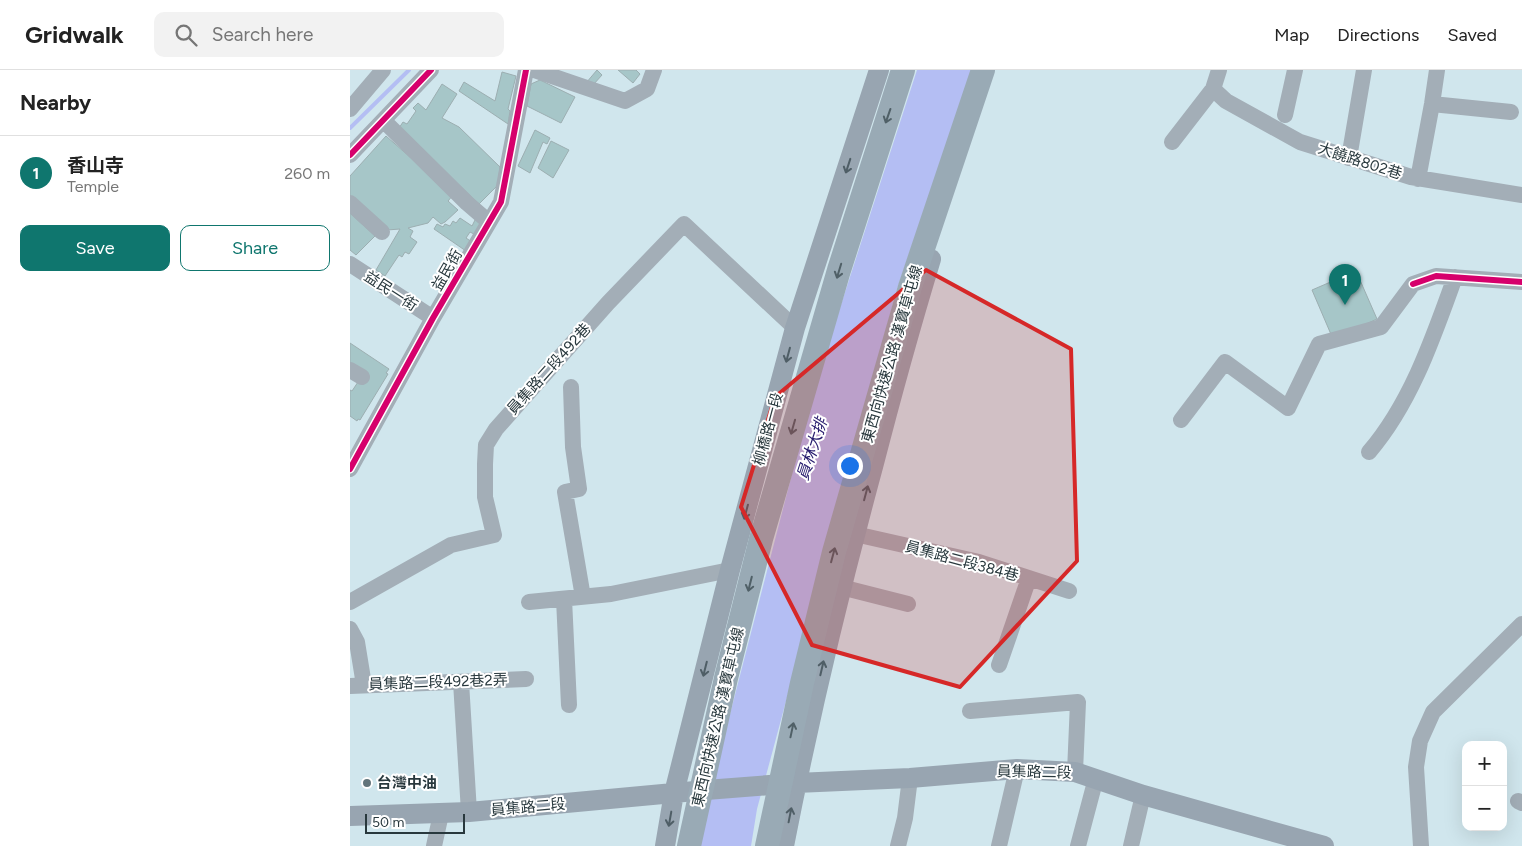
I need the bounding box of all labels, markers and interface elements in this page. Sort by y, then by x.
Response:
search box [154,12,504,57]
text: Gridwalk [25,20,124,49]
icon: search [172,21,200,49]
text: Search here [212,23,313,46]
text: Map [1274,24,1309,46]
text: Directions [1337,24,1419,46]
text: Saved [1447,24,1497,46]
text: Nearby [20,90,91,115]
one-way arrow [882,108,892,124]
street label: 大饒路802巷 [1316,139,1404,183]
text: 香山寺 [67,154,124,177]
one-way arrow [842,158,852,174]
text: 1 [33,164,39,183]
text: 260 m [284,164,330,183]
text: Temple [67,177,119,196]
button: Save [20,225,170,271]
button: Share [180,225,330,271]
street label: 益民街 [428,246,466,294]
one-way arrow [834,263,844,279]
street label: 東西向快速公路 漢寶草屯線 [858,263,926,445]
pin: 1 [1329,264,1361,305]
street label: 益民一街 [361,267,421,315]
street label: 員集路二段492巷 [503,320,595,418]
one-way arrow [783,346,792,362]
street label: 柳橋路一段 [750,390,786,468]
water label: 員林大排 [793,414,832,482]
one-way arrow [788,419,798,435]
your location [837,453,863,479]
one-way arrow [861,485,871,501]
one-way arrow [741,503,750,519]
street label: 員集路二段384巷 [903,537,1021,585]
one-way arrow [829,547,838,563]
one-way arrow [745,575,754,591]
street label: 東西向快速公路 漢寶草屯線 [689,625,747,809]
one-way arrow [700,660,709,676]
one-way arrow [818,660,827,676]
street label: 員集路二段492巷2弄 [368,671,508,693]
one-way arrow [788,722,797,738]
map controls [1462,741,1507,831]
button: + [1462,741,1507,786]
street label: 員集路二段 [996,762,1072,782]
place label: 台灣中油 [377,774,437,792]
marker: 台灣中油 [361,777,373,789]
button: − [1462,786,1507,831]
street label: 員集路二段 [490,795,566,819]
one-way arrow [786,807,796,823]
scale bar [365,811,465,834]
one-way arrow [664,811,674,827]
text: 50 m [372,814,404,831]

